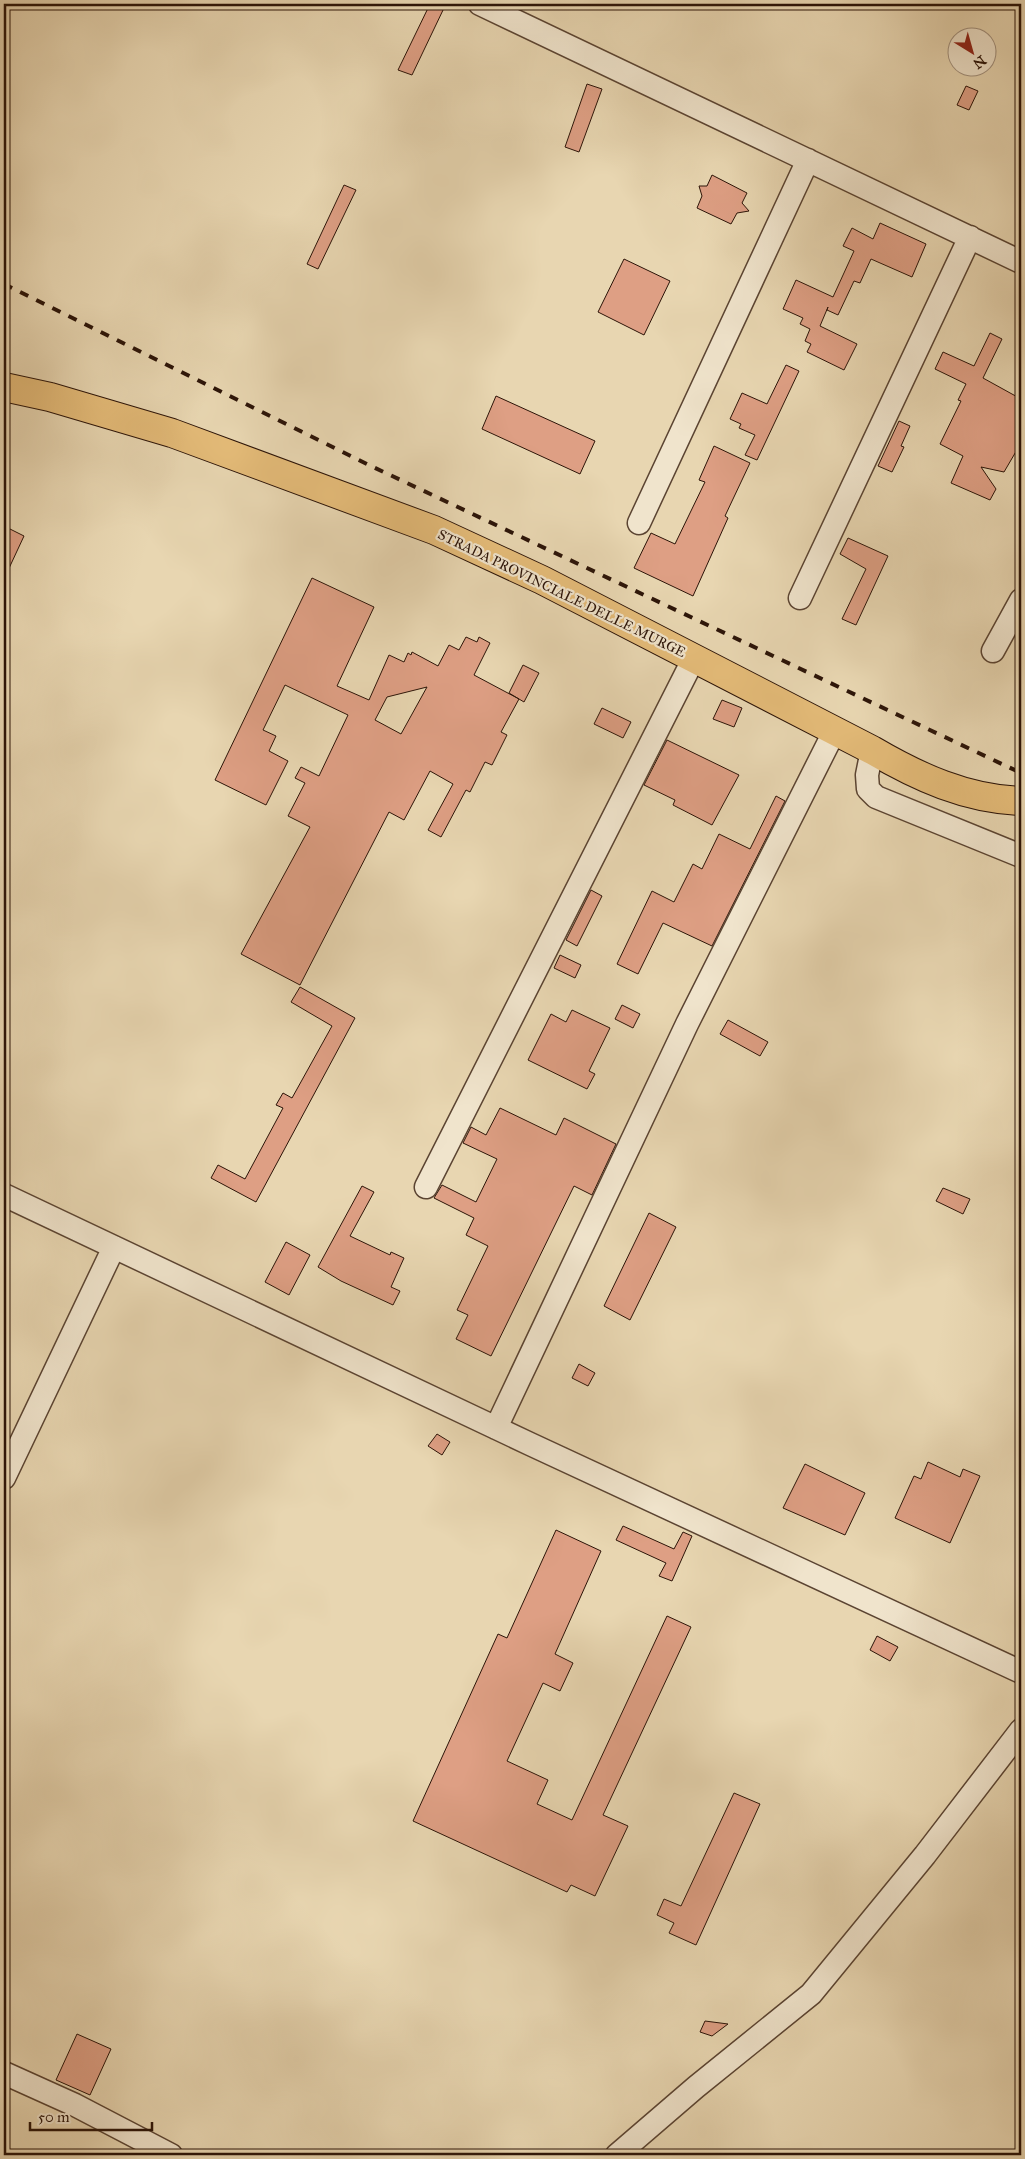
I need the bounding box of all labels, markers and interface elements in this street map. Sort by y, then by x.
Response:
north arrow [948,28,998,78]
text: N [970,52,989,72]
street label: STRADA PROVINCIALE DELLE MURGE [435,526,689,661]
scale bar [30,2099,152,2131]
text: 50 m [38,2108,70,2126]

